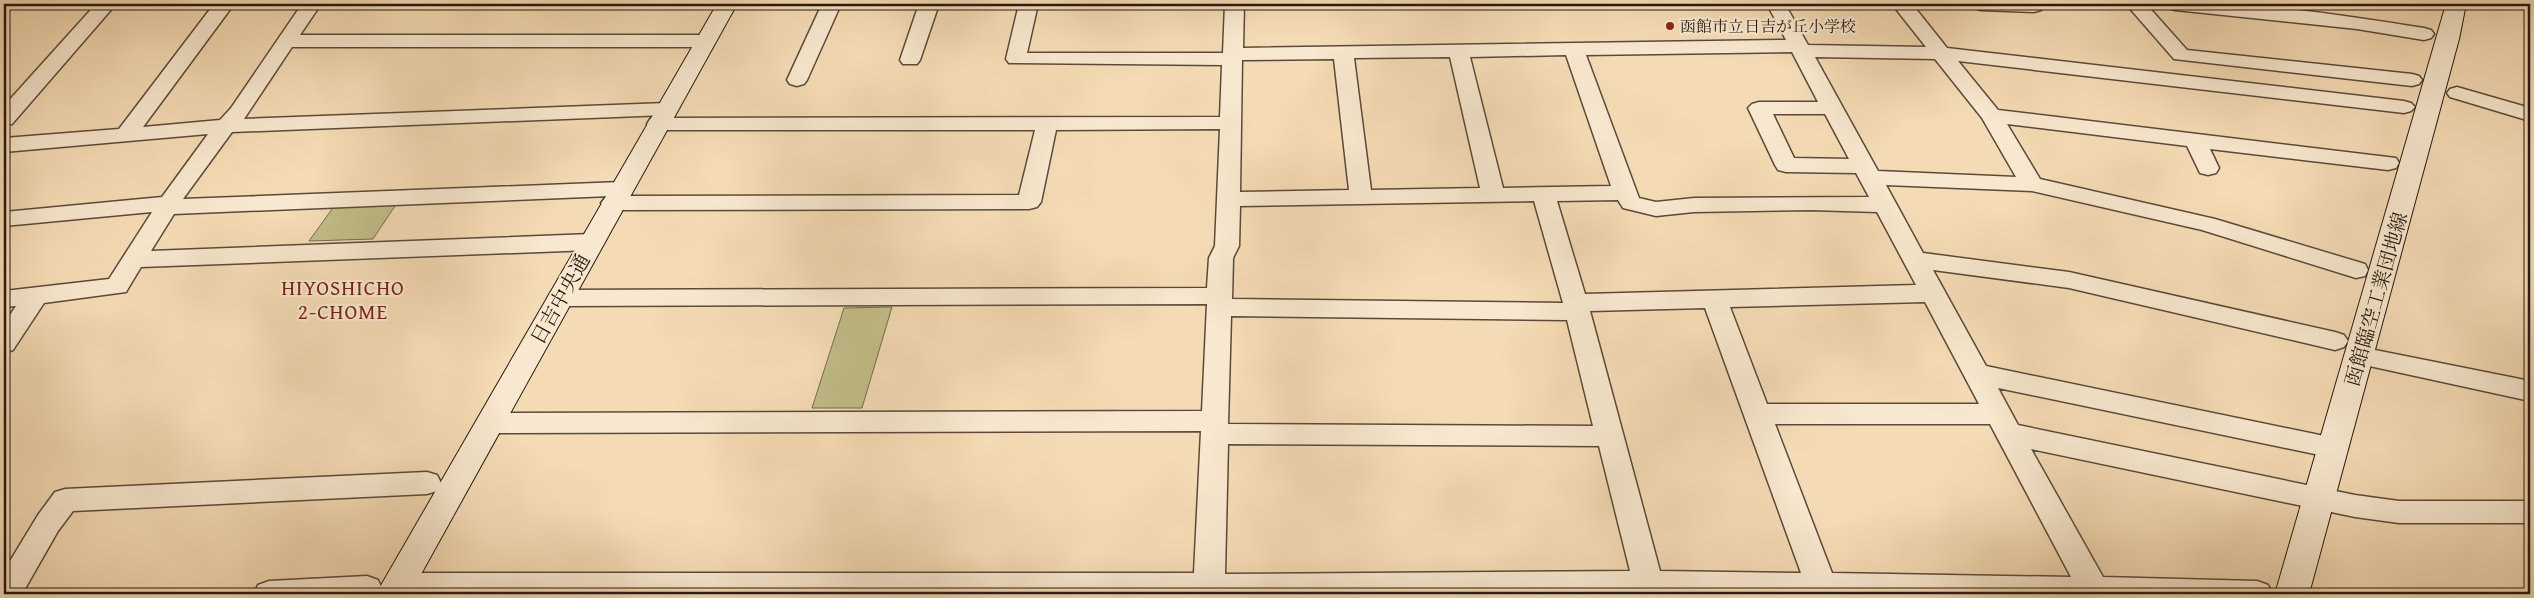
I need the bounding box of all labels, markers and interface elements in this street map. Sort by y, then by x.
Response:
place label: 函館市立日吉が丘小学校 [1680,14,1856,38]
marker: 函館市立日吉が丘小学校 [1664,20,1676,32]
street label: 函館臨空工業団地線 [2337,208,2414,389]
street label: 日吉中央通 [523,248,596,350]
district label: HIYOSHICHO 2-CHOME [281,272,405,327]

